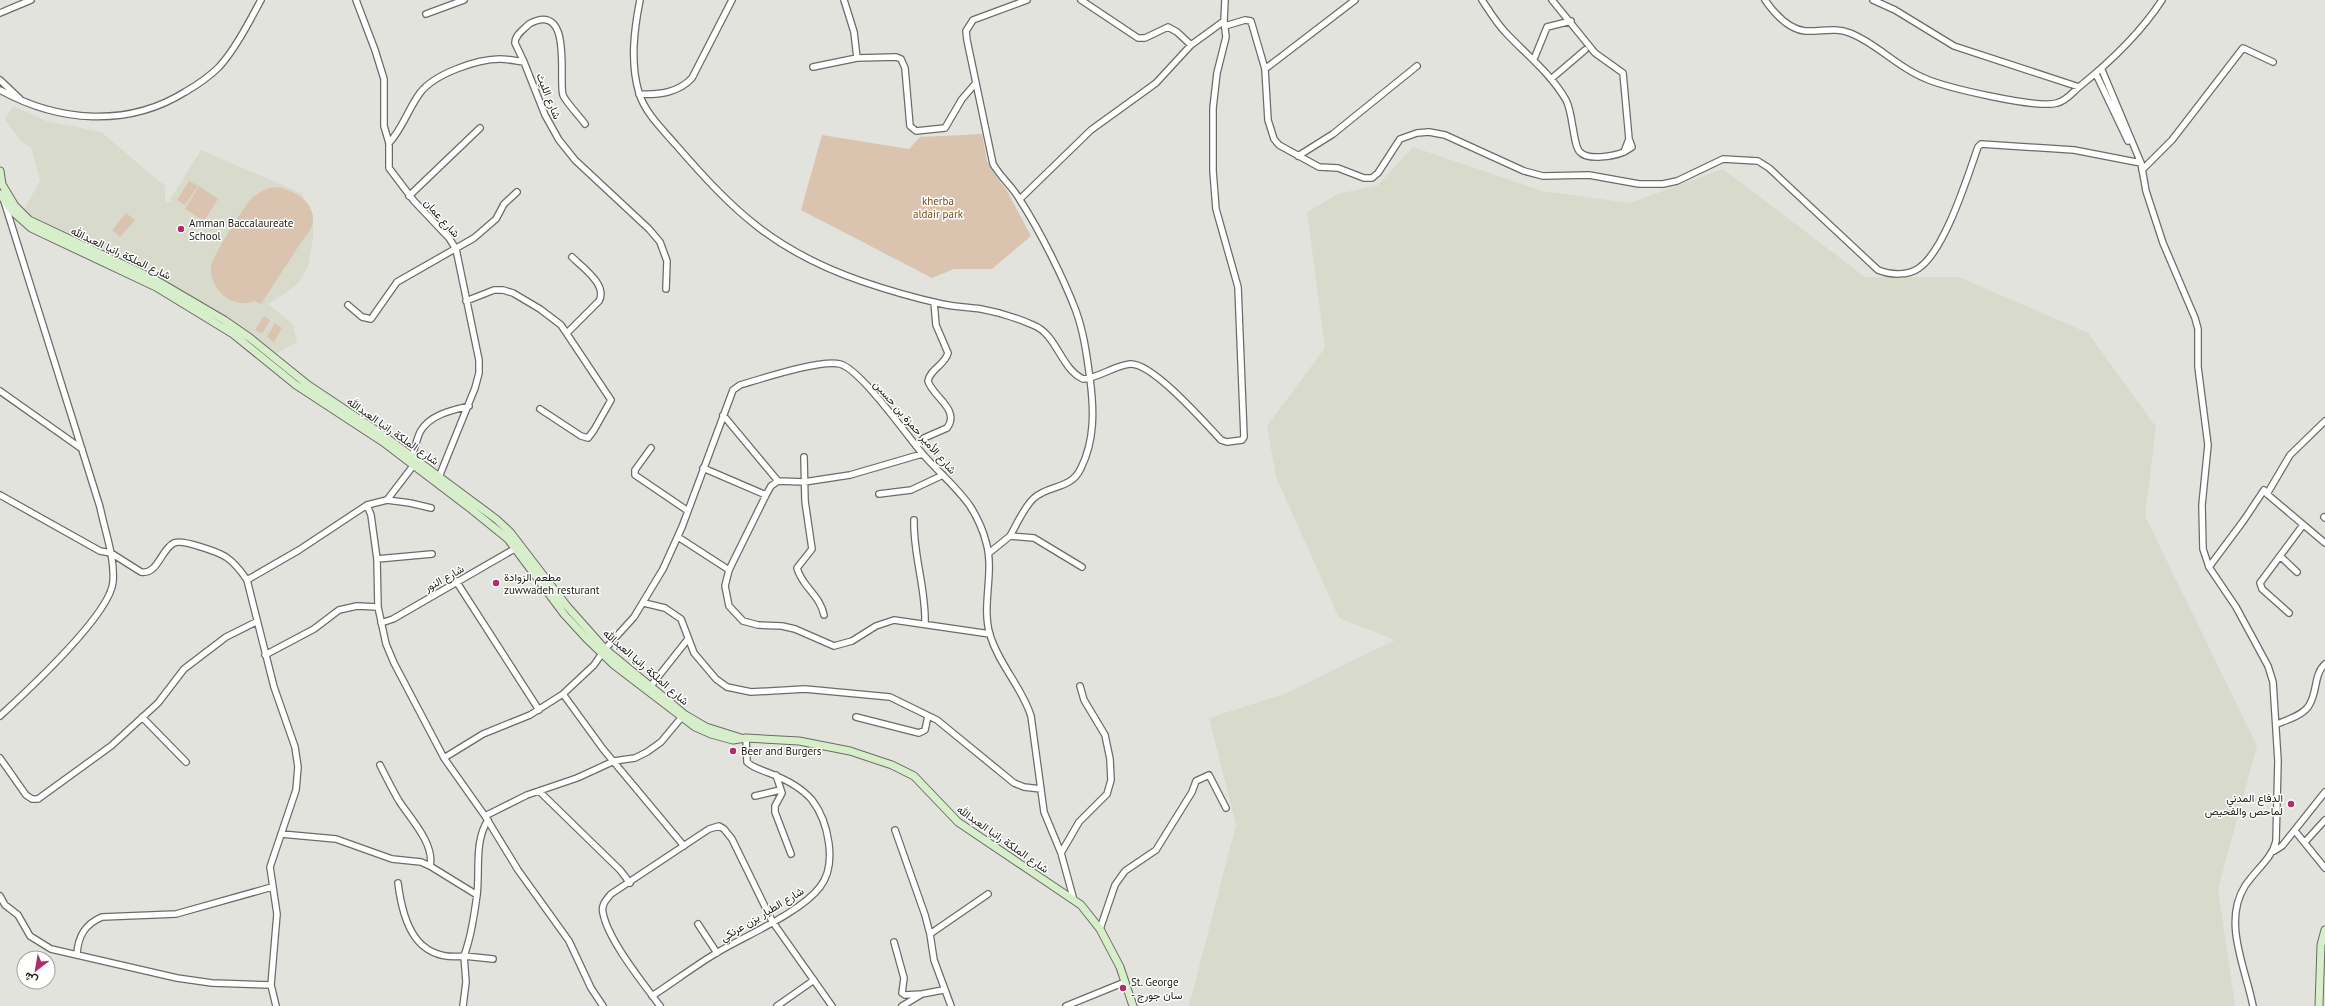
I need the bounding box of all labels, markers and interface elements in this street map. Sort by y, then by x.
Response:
street label: شارع الليث [532,71,565,122]
park label: kherba aldair park [913,194,964,221]
street label: شارع عمان [420,196,463,241]
place label: Amman Baccalaureate School [189,216,294,243]
street label: شارع الملكة رانيا العبدالله [68,224,174,283]
marker: Amman Baccalaureate School [176,224,186,234]
street label: شارع الأمير حمزة بن حسين [870,377,960,478]
street label: شارع الملكة رانيا العبدالله [344,394,442,469]
street label: شارع النور [421,561,467,596]
place label: مطعم الزوادة zuwwadeh resturant [504,570,600,597]
marker: مطعم الزوادة zuwwadeh resturant [491,578,501,588]
street label: شارع الملكة رانيا العبدالله [600,626,692,709]
place label: Beer and Burgers [741,744,822,758]
marker: Beer and Burgers [728,746,738,756]
place label: الدفاع المدني لماحص والفحيص [2205,791,2283,818]
marker: الدفاع المدني لماحص والفحيص [2286,799,2296,809]
street label: شارع الملكة رانيا العبدالله [954,802,1052,877]
street label: شارع الطيار يزن عرنكي [718,883,808,947]
north arrow [16,950,56,990]
text: ش [22,969,40,988]
place label: St. George - سان جورج [1131,975,1183,1003]
marker: St. George - سان جورج [1118,983,1128,993]

